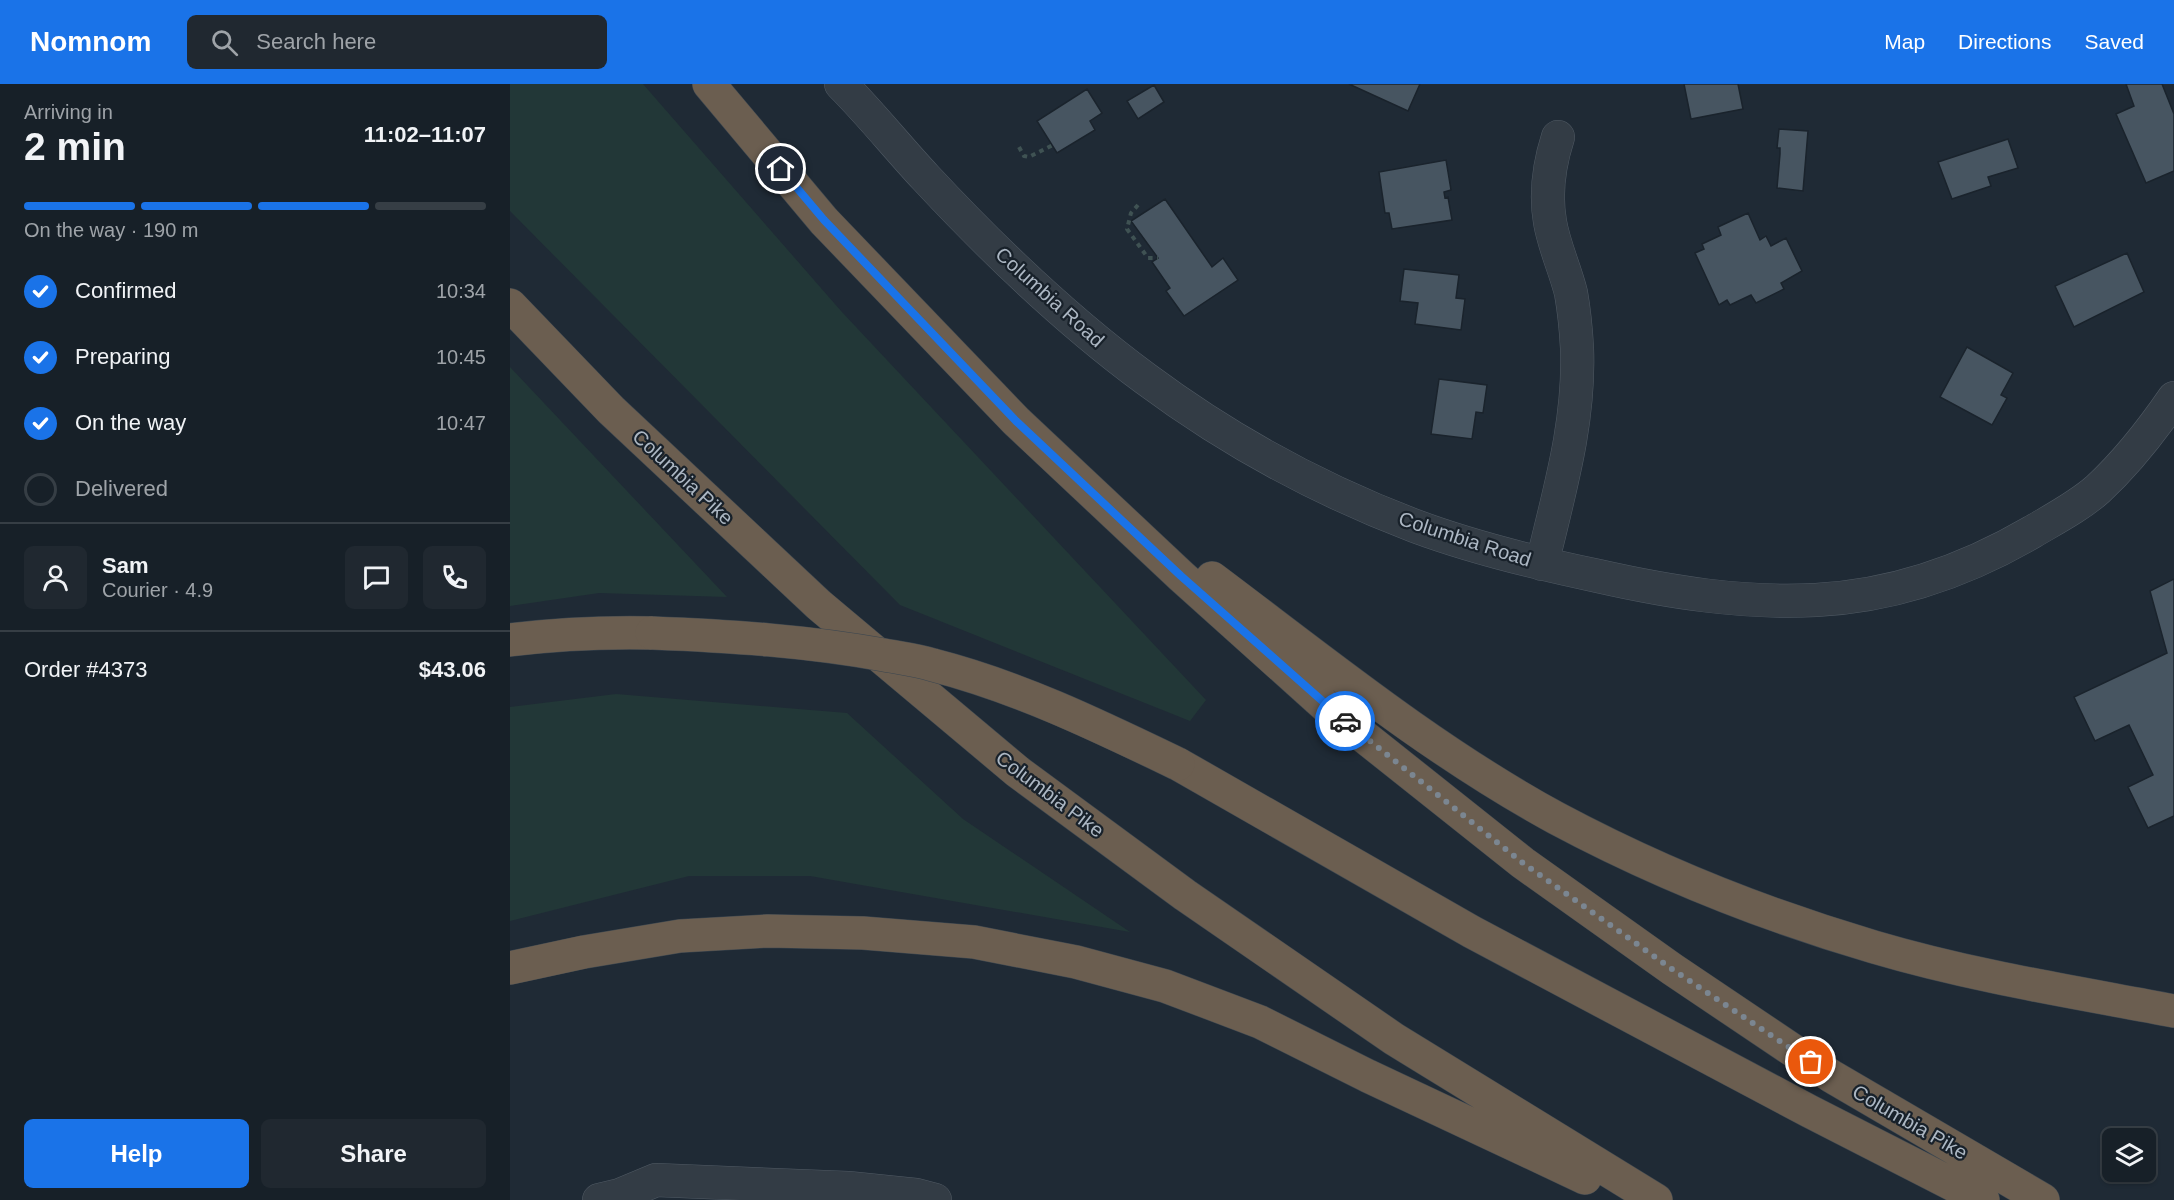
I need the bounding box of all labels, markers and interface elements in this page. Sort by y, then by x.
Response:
search box [187,15,607,69]
text: Nomnom [30,26,151,57]
icon: search [208,26,241,59]
text: Search here [256,29,376,54]
text: Map [1884,30,1925,53]
text: Directions [1958,30,2051,53]
text: Saved [2084,30,2144,53]
text: Arriving in [24,101,113,123]
text: 11:02–11:07 [364,122,486,147]
text: 2 min [24,125,126,168]
pin [755,143,806,194]
icon: home [764,152,797,185]
text: On the way · 190 m [24,219,199,241]
street label: Columbia Road [991,243,1109,351]
icon: check [24,275,57,308]
text: Confirmed [75,278,176,303]
text: 10:34 [436,280,486,302]
icon: check [24,341,57,374]
text: Preparing [75,344,170,369]
text: 10:45 [436,346,486,368]
icon: check [24,407,57,440]
text: On the way [75,410,186,435]
text: 10:47 [436,412,486,434]
street label: Columbia Pike [628,425,738,529]
text: Delivered [75,476,168,501]
street label: Columbia Road [1396,507,1534,571]
button: person [24,546,87,609]
button: chat [345,546,408,609]
button: phone [423,546,486,609]
text: Sam [102,553,148,578]
text: Courier · 4.9 [102,579,213,601]
text: Order #4373 [24,657,148,682]
text: $43.06 [419,657,486,682]
courier [1315,691,1375,751]
icon: car [1329,705,1362,738]
street label: Columbia Pike [992,746,1108,842]
pin [1785,1036,1836,1087]
icon: bag [1794,1045,1827,1078]
street label: Columbia Pike [1849,1080,1971,1164]
button: Help [24,1119,249,1188]
button: Share [261,1119,486,1188]
map controls [2102,1128,2156,1182]
button: layers [2102,1128,2156,1182]

